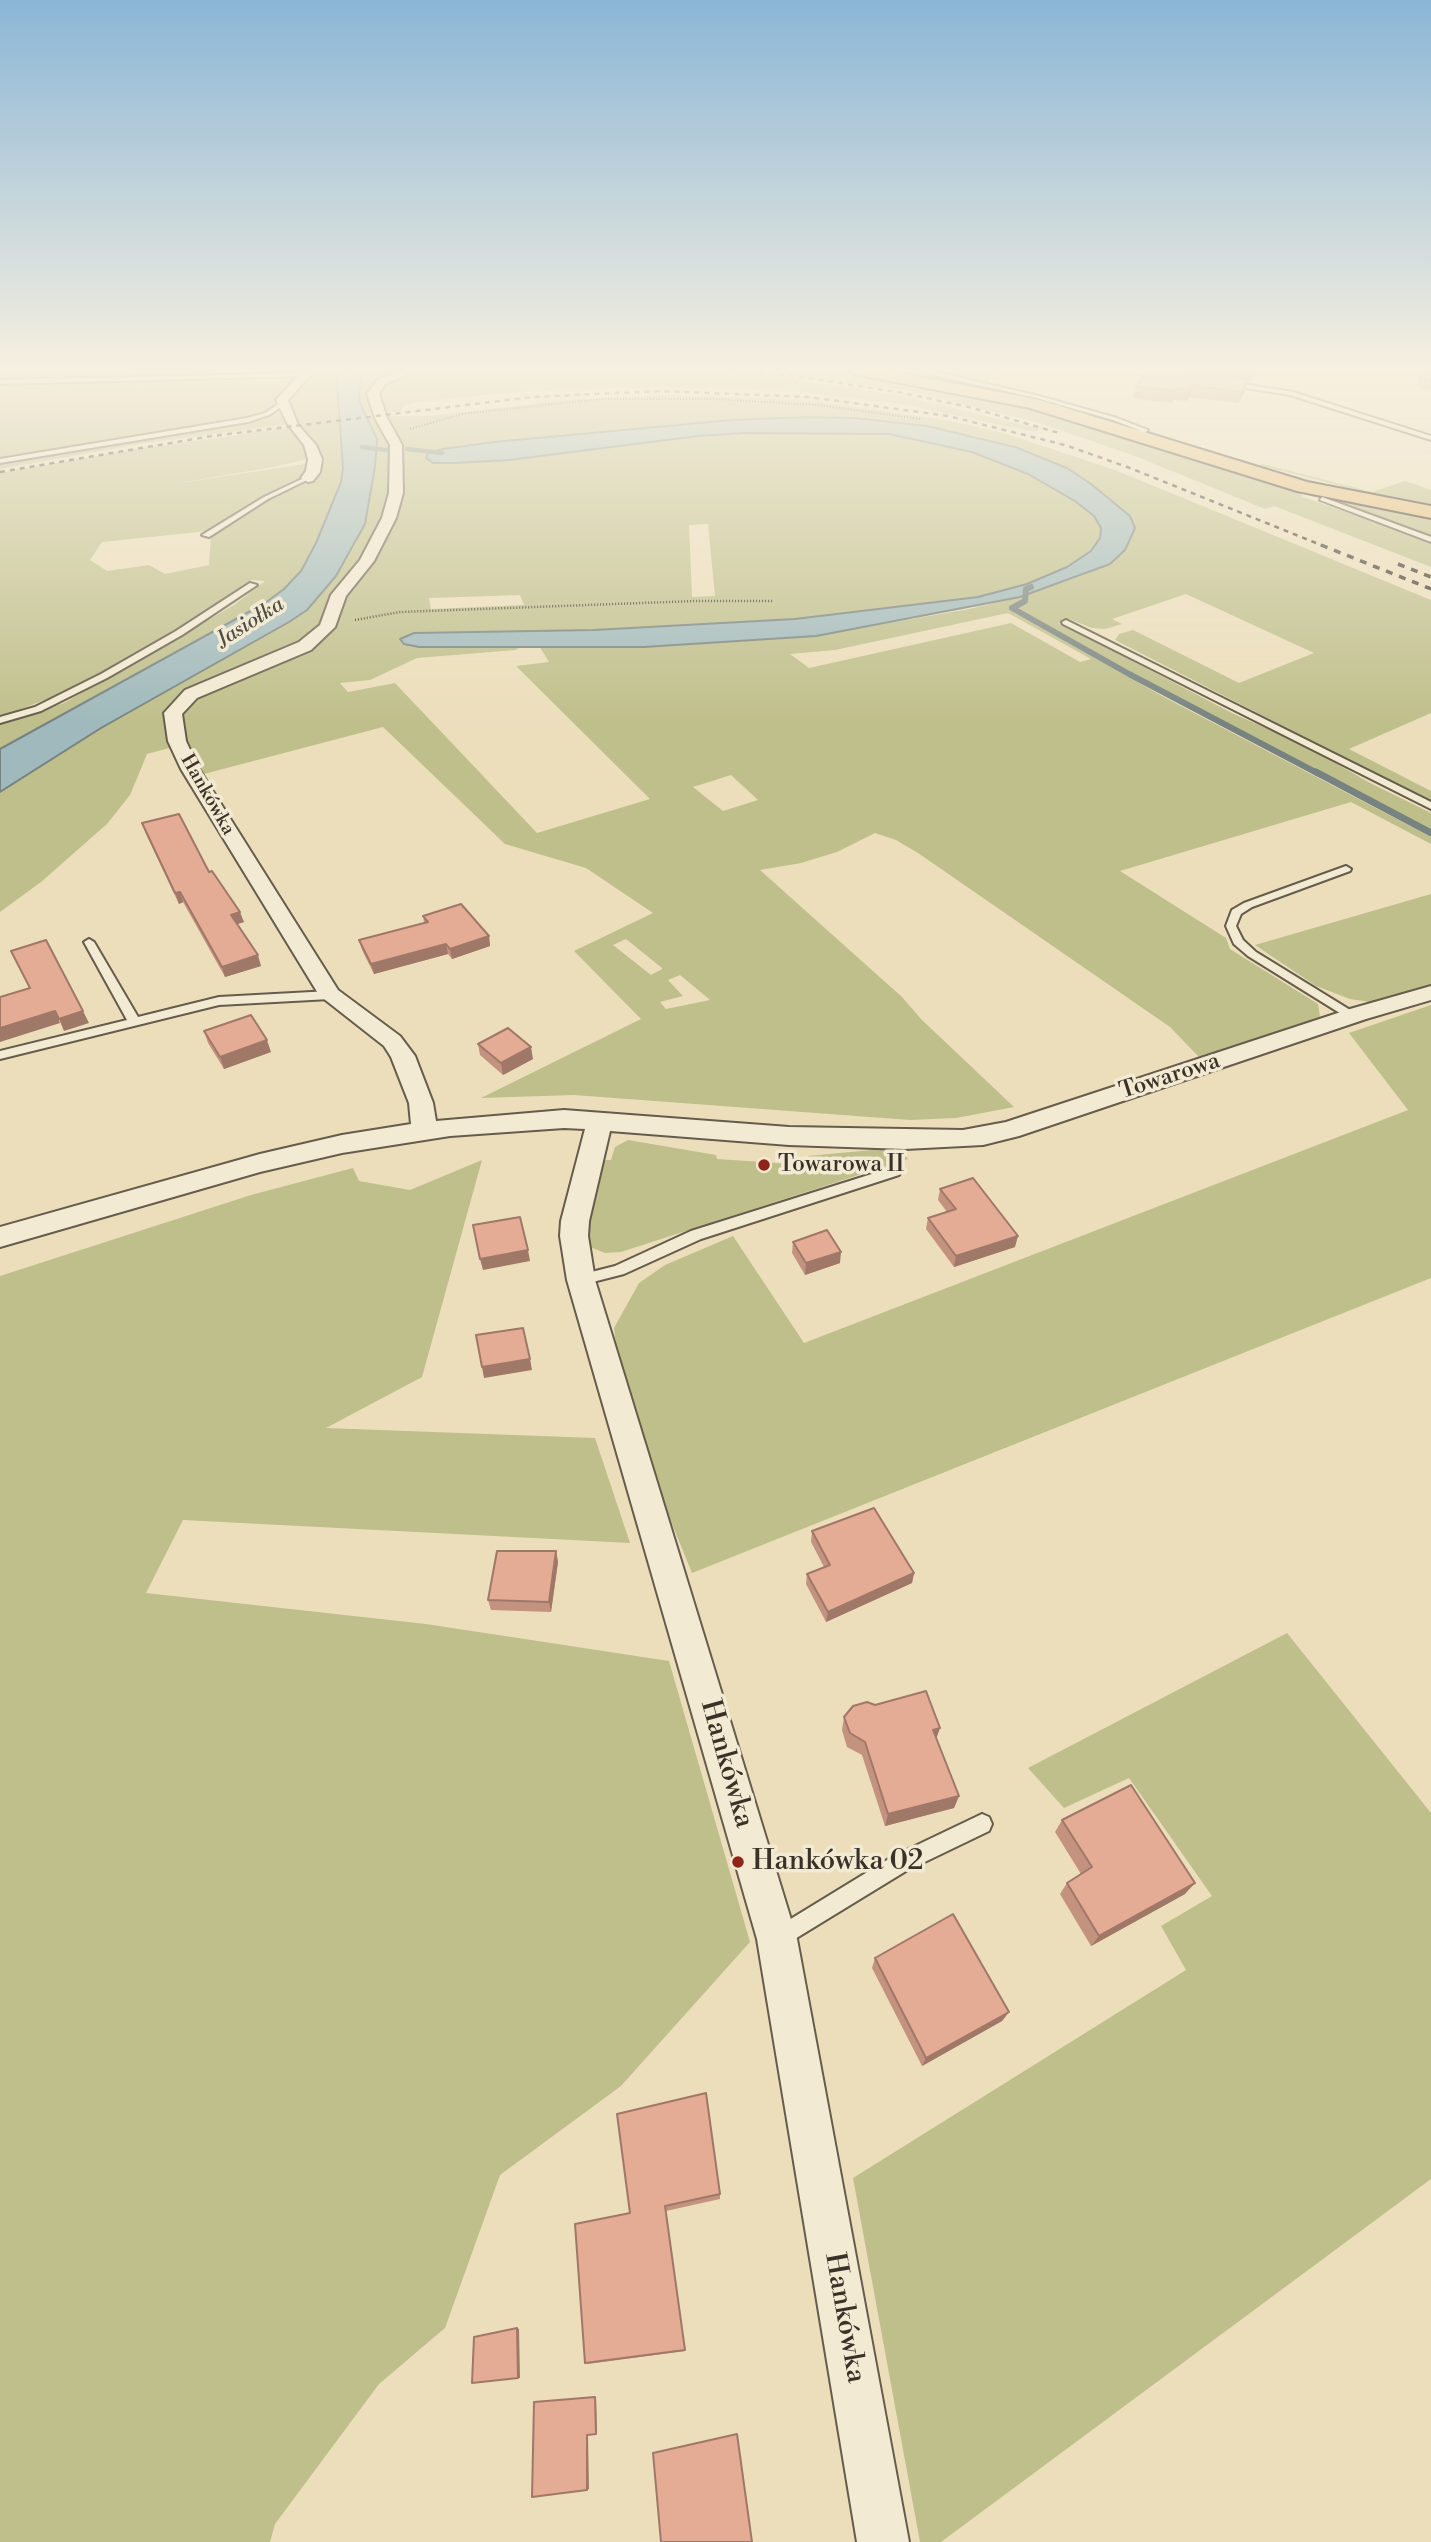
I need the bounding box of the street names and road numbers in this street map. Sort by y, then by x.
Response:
street label: Hankówka [175,751,239,839]
street label: Towarowa [1116,1048,1224,1106]
street label: Hankówka [692,1696,760,1832]
street label: Hankówka [816,2250,872,2386]

